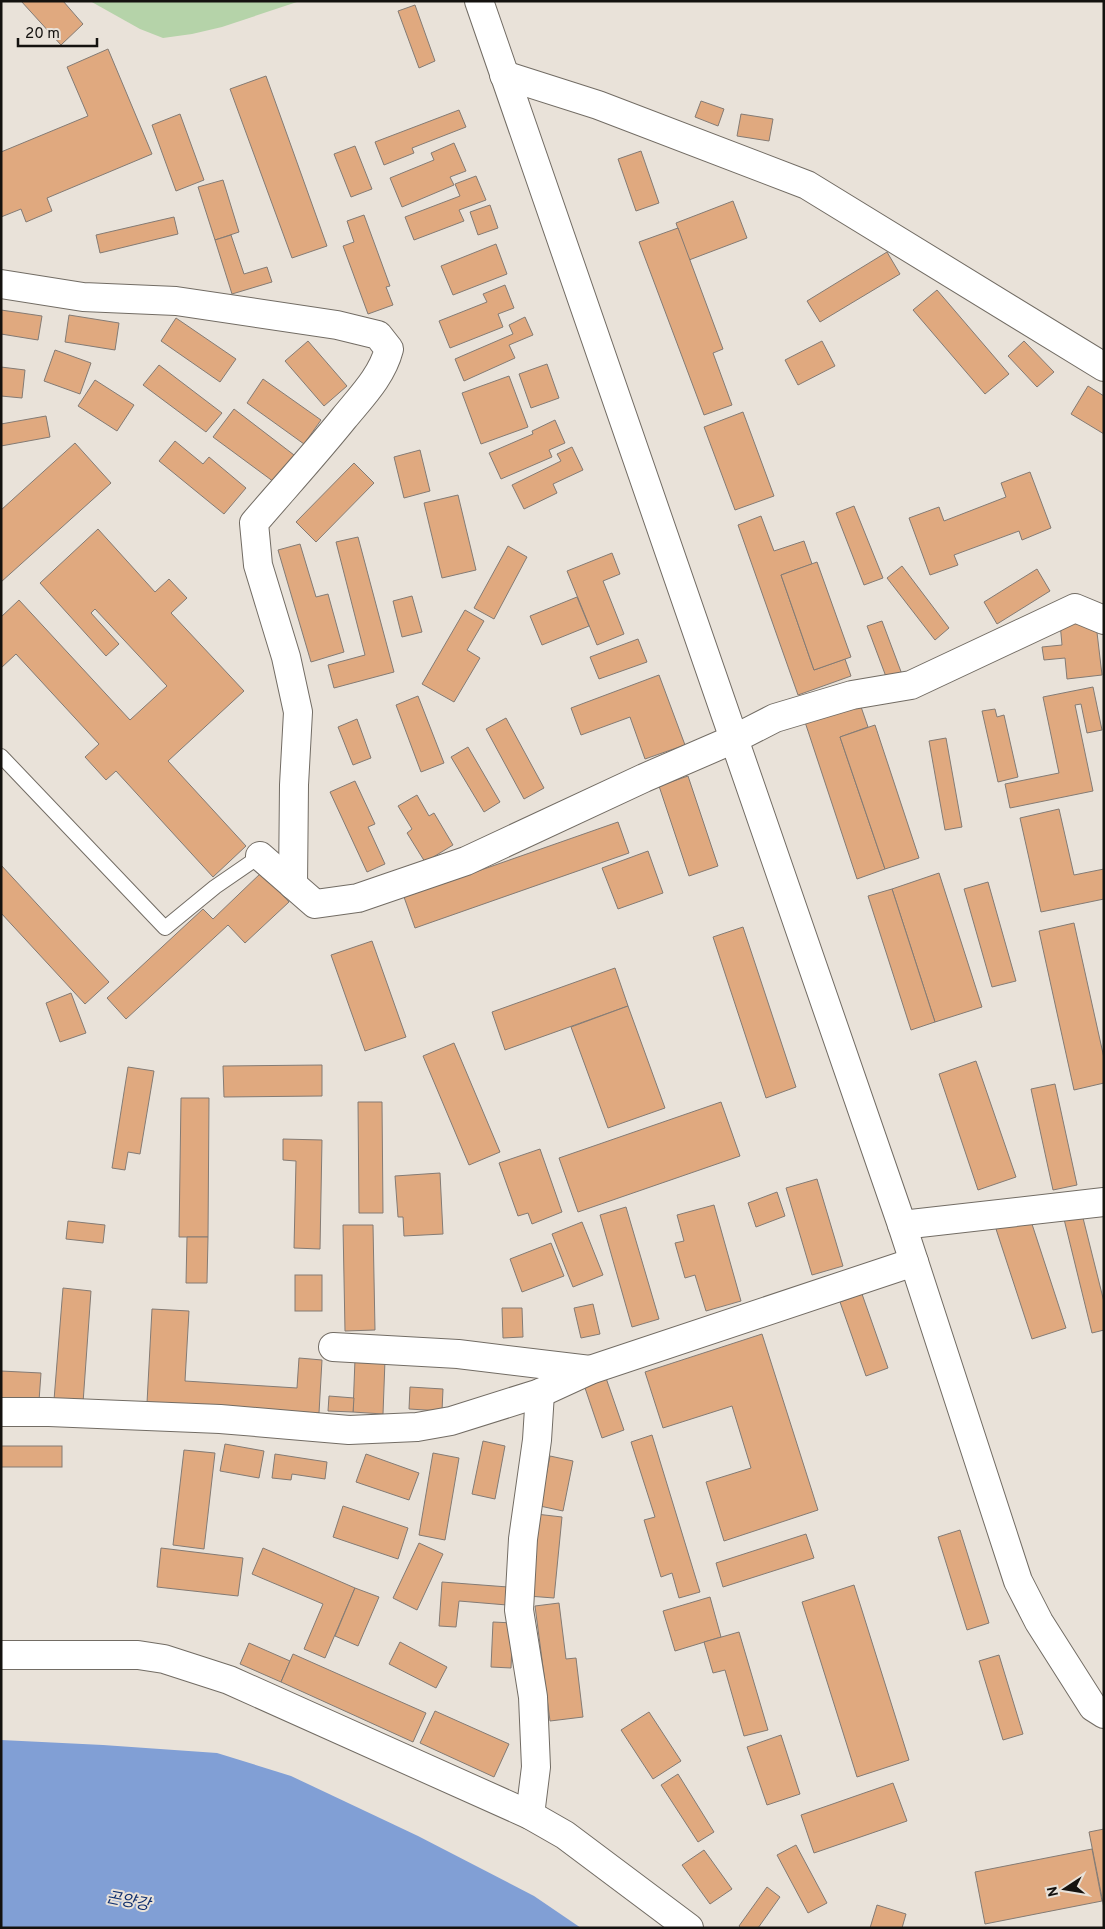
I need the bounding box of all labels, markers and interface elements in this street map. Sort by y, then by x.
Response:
scale bar [18,15,96,47]
text: 20 m [25,25,60,44]
north arrow [1040,1864,1090,1914]
text: N [1044,1885,1063,1898]
water label: 곤양강 [104,1888,154,1916]

